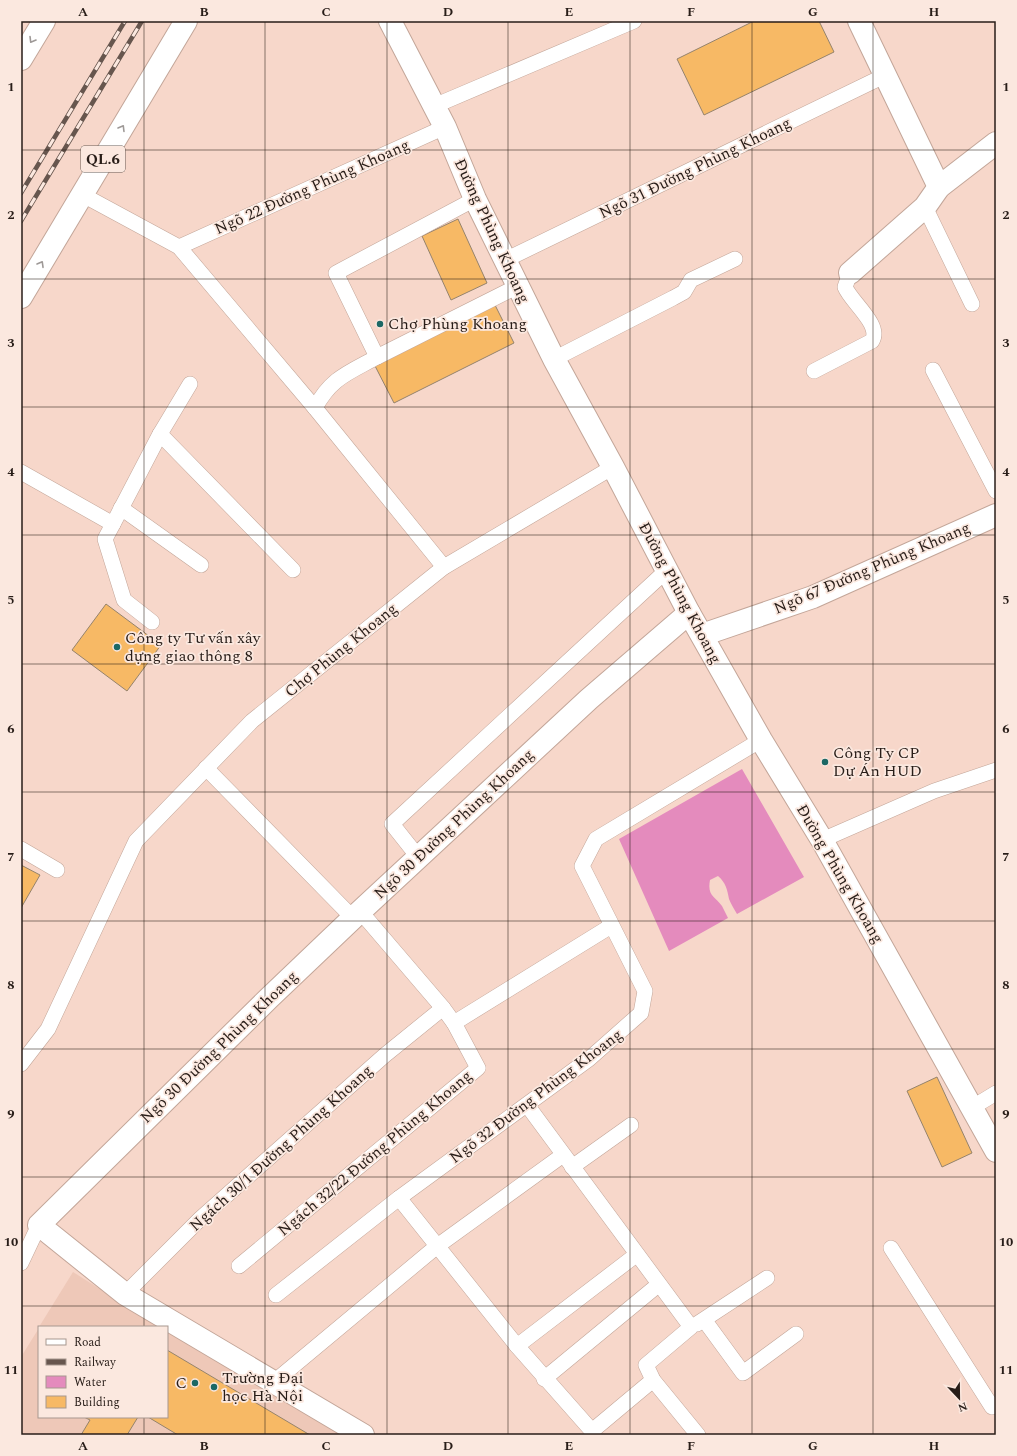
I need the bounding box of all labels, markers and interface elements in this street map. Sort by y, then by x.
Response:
text: A [78,2,88,22]
text: B [199,2,209,22]
text: C [321,2,331,22]
text: D [443,2,453,22]
text: E [565,2,574,22]
text: F [687,2,695,22]
text: G [808,2,818,22]
text: H [929,2,940,22]
one-way arrow [30,36,37,43]
text: 1 [7,77,15,97]
text: 1 [1002,77,1010,97]
street label: Ngõ 31 Đường Phùng Khoang [595,111,795,225]
one-way arrow [117,125,124,132]
street label: Ngõ 22 Đường Phùng Khoang [211,133,413,241]
road number: QL.6 [81,146,125,172]
street label: Đường Phùng Khoang [448,155,536,307]
text: 2 [7,205,15,225]
text: 2 [1002,205,1010,225]
one-way arrow [36,261,43,268]
place label: Chợ Phùng Khoang [388,312,527,336]
marker: Chợ Phùng Khoang [375,319,385,329]
text: 3 [7,333,15,353]
text: 3 [1002,333,1010,353]
text: 4 [7,462,15,482]
text: 4 [1002,462,1010,482]
street label: Ngõ 67 Đường Phùng Khoang [770,516,974,620]
street label: Đường Phùng Khoang [632,518,728,668]
text: 5 [7,590,15,610]
text: 5 [1002,590,1010,610]
street label: Chợ Phùng Khoang [279,597,403,703]
place label: Công ty Tư vấn xây dựng giao thông 8 [125,626,262,668]
marker: Công ty Tư vấn xây dựng giao thông 8 [112,642,122,652]
text: 6 [7,719,15,739]
text: 6 [1002,719,1010,739]
place label: Công Ty CP Dự Án HUD [833,741,922,783]
street label: Ngõ 30 Đường Phùng Khoang [368,743,540,905]
marker: Công Ty CP Dự Án HUD [820,757,830,767]
street label: Đường Phùng Khoang [790,800,890,948]
text: 7 [7,847,15,867]
text: 7 [1002,847,1010,867]
street label: Ngõ 30 Đường Phùng Khoang [135,965,303,1129]
text: 8 [7,975,15,995]
text: 8 [1002,975,1010,995]
street label: Ngõ 32 Đường Phùng Khoang [444,1023,628,1169]
street label: Ngách 30/1 Đường Phùng Khoang [184,1059,378,1237]
street label: Ngách 32/22 Đường Phùng Khoang [272,1064,478,1242]
text: 9 [7,1104,15,1124]
text: 9 [1002,1104,1010,1124]
text: 10 [4,1232,18,1252]
text: 10 [999,1232,1013,1252]
legend [38,1326,168,1418]
text: Road [74,1333,101,1352]
text: Railway [74,1353,117,1372]
text: 11 [4,1360,18,1380]
text: 11 [999,1360,1013,1380]
place label: Trường Đại học Hà Nội [222,1366,303,1408]
place label: C [175,1371,187,1395]
text: Water [74,1373,106,1392]
marker: C [190,1378,200,1388]
north arrow [939,1378,979,1418]
marker: Trường Đại học Hà Nội [209,1382,219,1392]
text: Building [74,1393,120,1412]
text: N [955,1397,970,1416]
text: A [78,1436,88,1456]
text: B [199,1436,209,1456]
text: C [321,1436,331,1456]
text: D [443,1436,453,1456]
text: E [565,1436,574,1456]
text: F [687,1436,695,1456]
text: G [808,1436,818,1456]
text: H [929,1436,940,1456]

